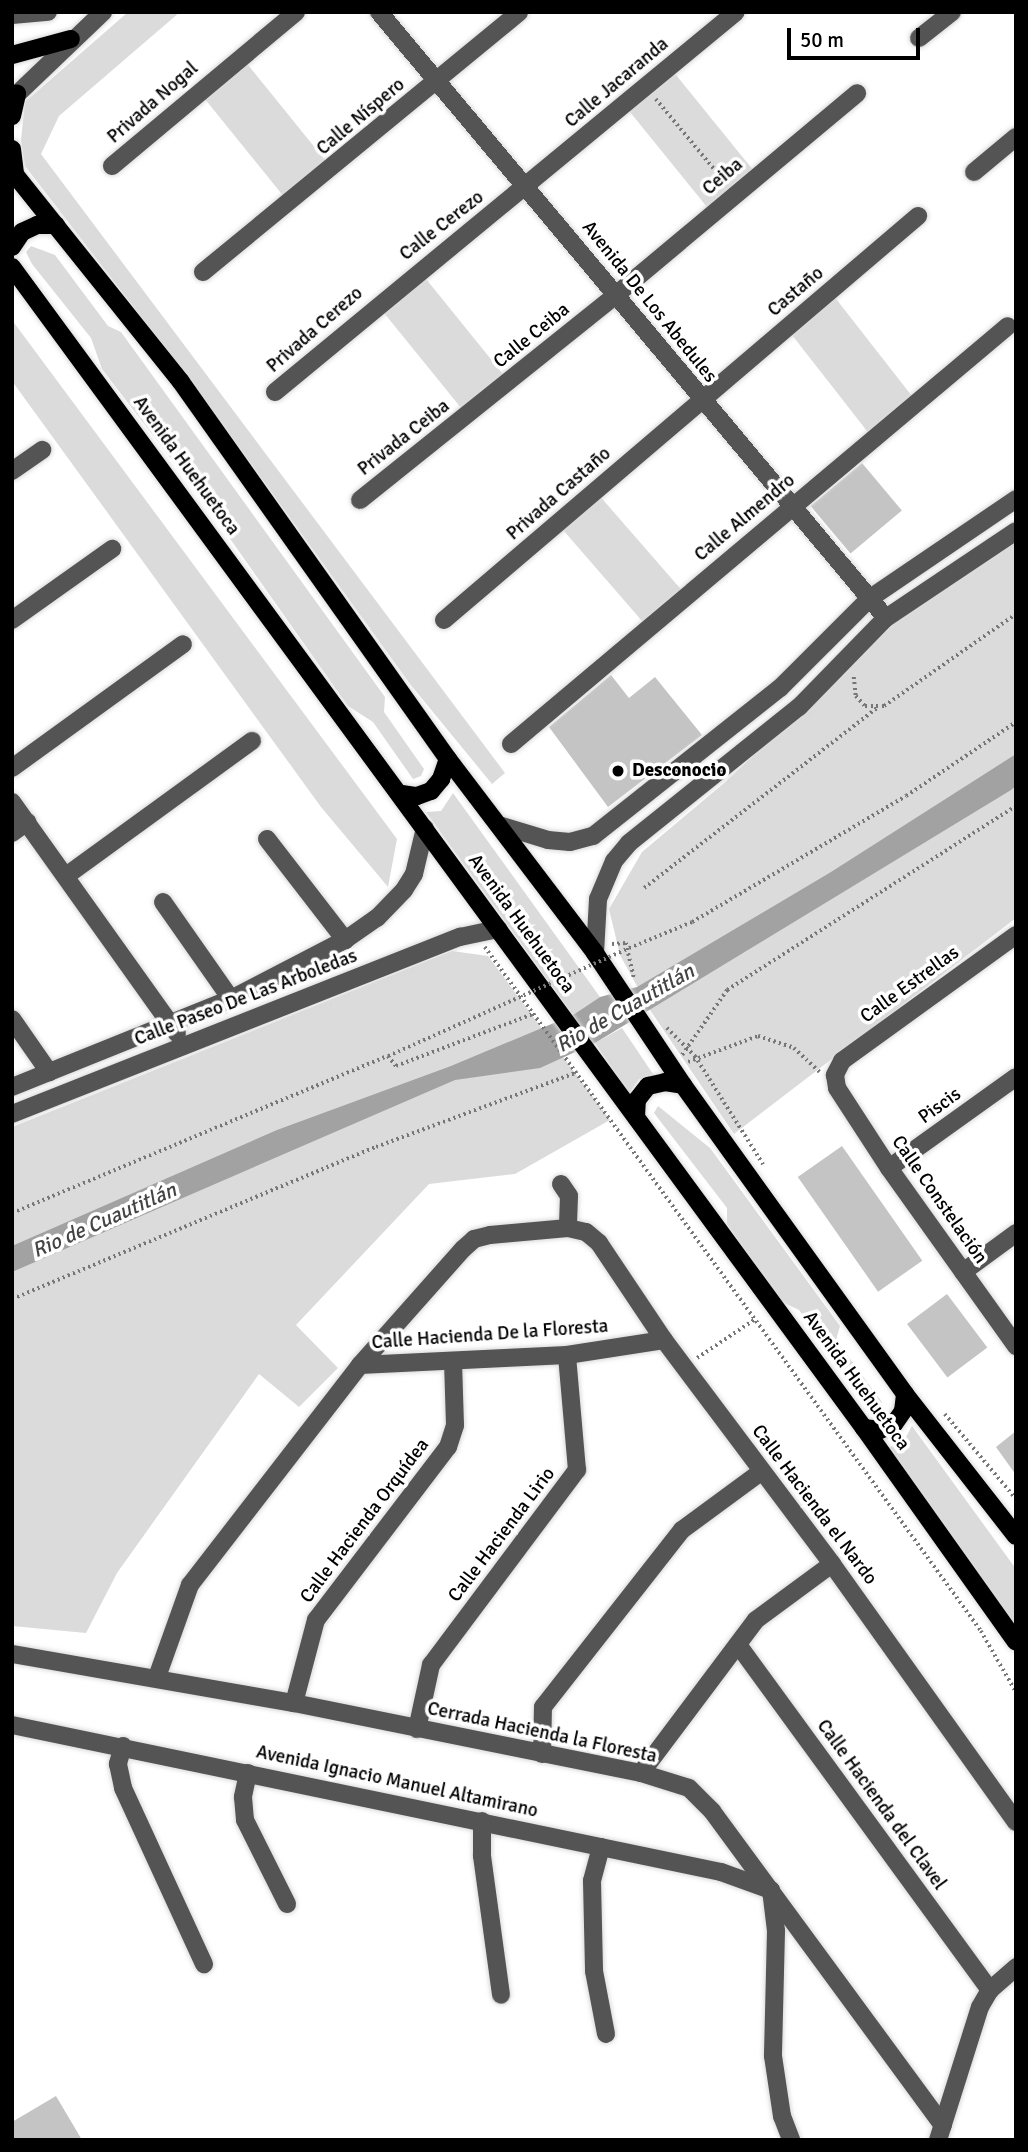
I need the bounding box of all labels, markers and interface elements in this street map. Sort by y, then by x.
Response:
scale bar [790,14,923,58]
text: 50 m [800,27,844,53]
street label: Calle Jacaranda [561,33,673,133]
street label: Privada Nogal [103,57,203,149]
street label: Calle Níspero [312,74,410,160]
street label: Ceiba [698,154,748,200]
street label: Calle Cerezo [395,186,489,266]
street label: Avenida De Los Abedules [577,217,721,387]
street label: Castaño [763,262,829,322]
street label: Privada Cerezo [262,282,368,378]
street label: Calle Ceiba [489,298,575,374]
street label: Avenida Huehuetoca [128,392,244,540]
street label: Privada Ceiba [353,395,455,481]
street label: Privada Castaño [502,443,616,545]
street label: Calle Almendro [690,469,800,567]
place label: Desconocio [632,760,726,782]
marker: Desconocio [610,763,626,779]
street label: Avenida Huehuetoca [463,850,579,998]
street label: Calle Estrellas [856,942,964,1028]
street label: Calle Paseo De Las Arboledas [131,945,361,1051]
water label: Rio de Cuautitlán [552,958,698,1058]
street label: Piscis [914,1083,966,1129]
street label: Calle Constelación [886,1132,992,1268]
water label: Rio de Cuautitlán [28,1177,180,1263]
street label: Avenida Huehuetoca [798,1307,914,1455]
street label: Calle Hacienda De la Floresta [371,1315,609,1355]
street label: Calle Hacienda el Nardo [746,1421,882,1589]
street label: Calle Hacienda Orquídea [296,1434,434,1608]
street label: Calle Hacienda Lirio [444,1463,560,1607]
street label: Cerrada Hacienda la Floresta [425,1698,659,1768]
street label: Calle Hacienda del Clavel [812,1715,950,1895]
street label: Avenida Ignacio Manuel Altamirano [254,1741,540,1823]

